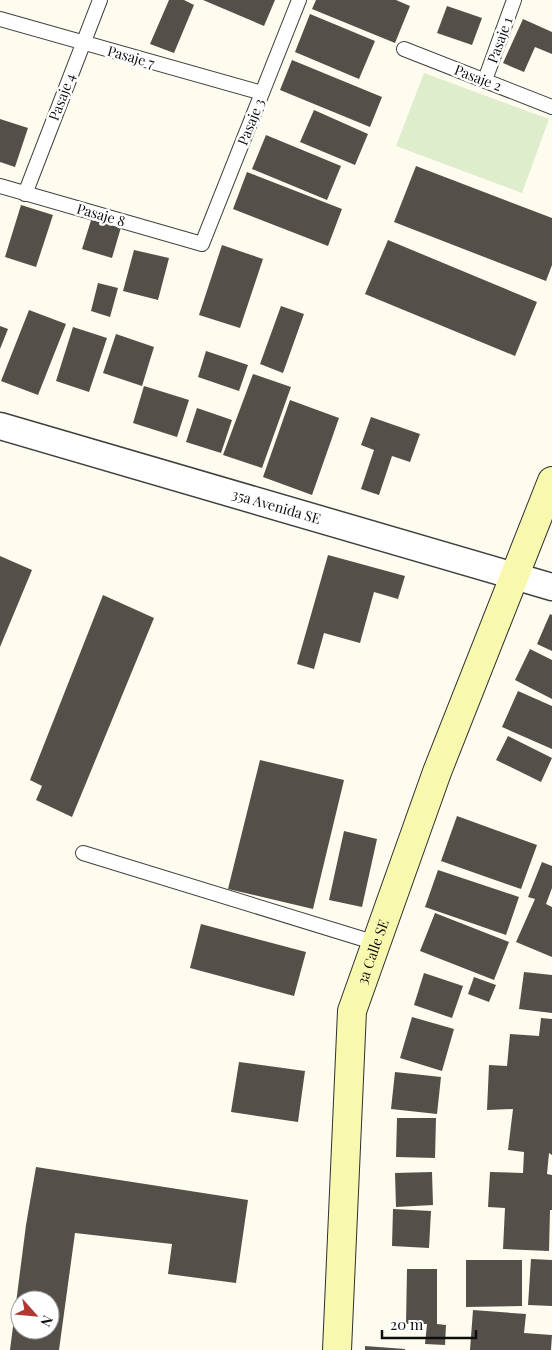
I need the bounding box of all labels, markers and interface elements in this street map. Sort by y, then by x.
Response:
street label: Pasaje 1 [482,14,517,66]
street label: Pasaje 7 [105,41,157,72]
street label: Pasaje 2 [452,60,505,95]
street label: Pasaje 4 [44,70,79,123]
street label: Pasaje 3 [233,96,269,148]
street label: Pasaje 8 [75,199,128,231]
street label: 35a Avenida SE [230,484,323,528]
street label: 3a Calle SE [352,917,393,987]
north arrow [10,1290,60,1340]
scale bar [382,1308,476,1340]
text: N [36,1312,58,1330]
text: 20 m [390,1314,424,1334]

